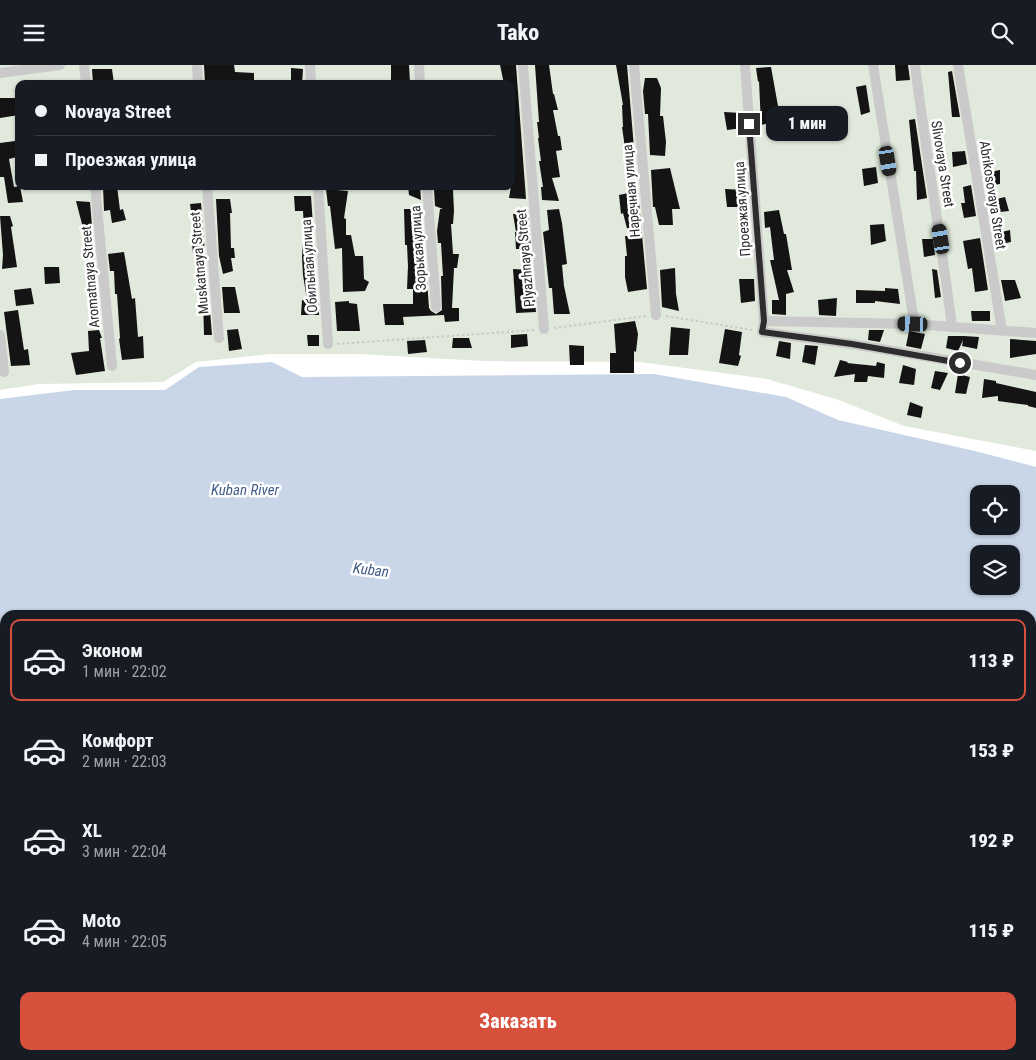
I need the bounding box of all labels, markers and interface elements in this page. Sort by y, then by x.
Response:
icon: menu [20,19,48,47]
icon: search [988,19,1016,47]
text: Tako [497,20,539,45]
text: Novaya Street [65,100,171,123]
callout: 1 мин [766,107,849,141]
route end [738,113,760,135]
text: 1 мин [788,114,826,133]
street label: Slivovaya Street [928,120,958,208]
street label: Abrikosovaya Street [976,139,1010,251]
street label: Наречная улица [619,144,643,238]
car [878,145,897,177]
text: Проезжая улица [65,148,197,171]
street label: Проезжая улица [731,161,753,257]
street label: Зорькая улица [407,205,429,291]
street label: Plyazhnaya Street [513,208,537,308]
street label: Muskatnaya Street [187,211,211,315]
street label: Обильная улица [298,219,320,313]
car [931,223,950,255]
street label: Aromatnaya Street [78,225,102,329]
car [897,316,928,332]
route start [949,352,971,374]
water label: Kuban River [211,481,279,499]
map controls [970,485,1020,595]
button: locate [970,485,1020,535]
button: layers [970,545,1020,595]
water label: Kuban [352,559,390,581]
icon: car [22,638,67,683]
text: Эконом [82,639,143,662]
text: 113 ₽ [969,649,1014,672]
text: 1 мин · 22:02 [82,662,167,681]
icon: car [22,728,67,773]
text: Комфорт [82,729,154,752]
text: 153 ₽ [969,739,1014,762]
text: 2 мин · 22:03 [82,752,167,771]
icon: car [22,818,67,863]
text: XL [82,819,102,842]
text: 192 ₽ [969,829,1014,852]
text: 3 мин · 22:04 [82,842,167,861]
icon: car [22,908,67,953]
text: Moto [82,909,121,932]
text: 115 ₽ [969,919,1014,942]
text: 4 мин · 22:05 [82,932,167,951]
button: Заказать [20,992,1016,1050]

